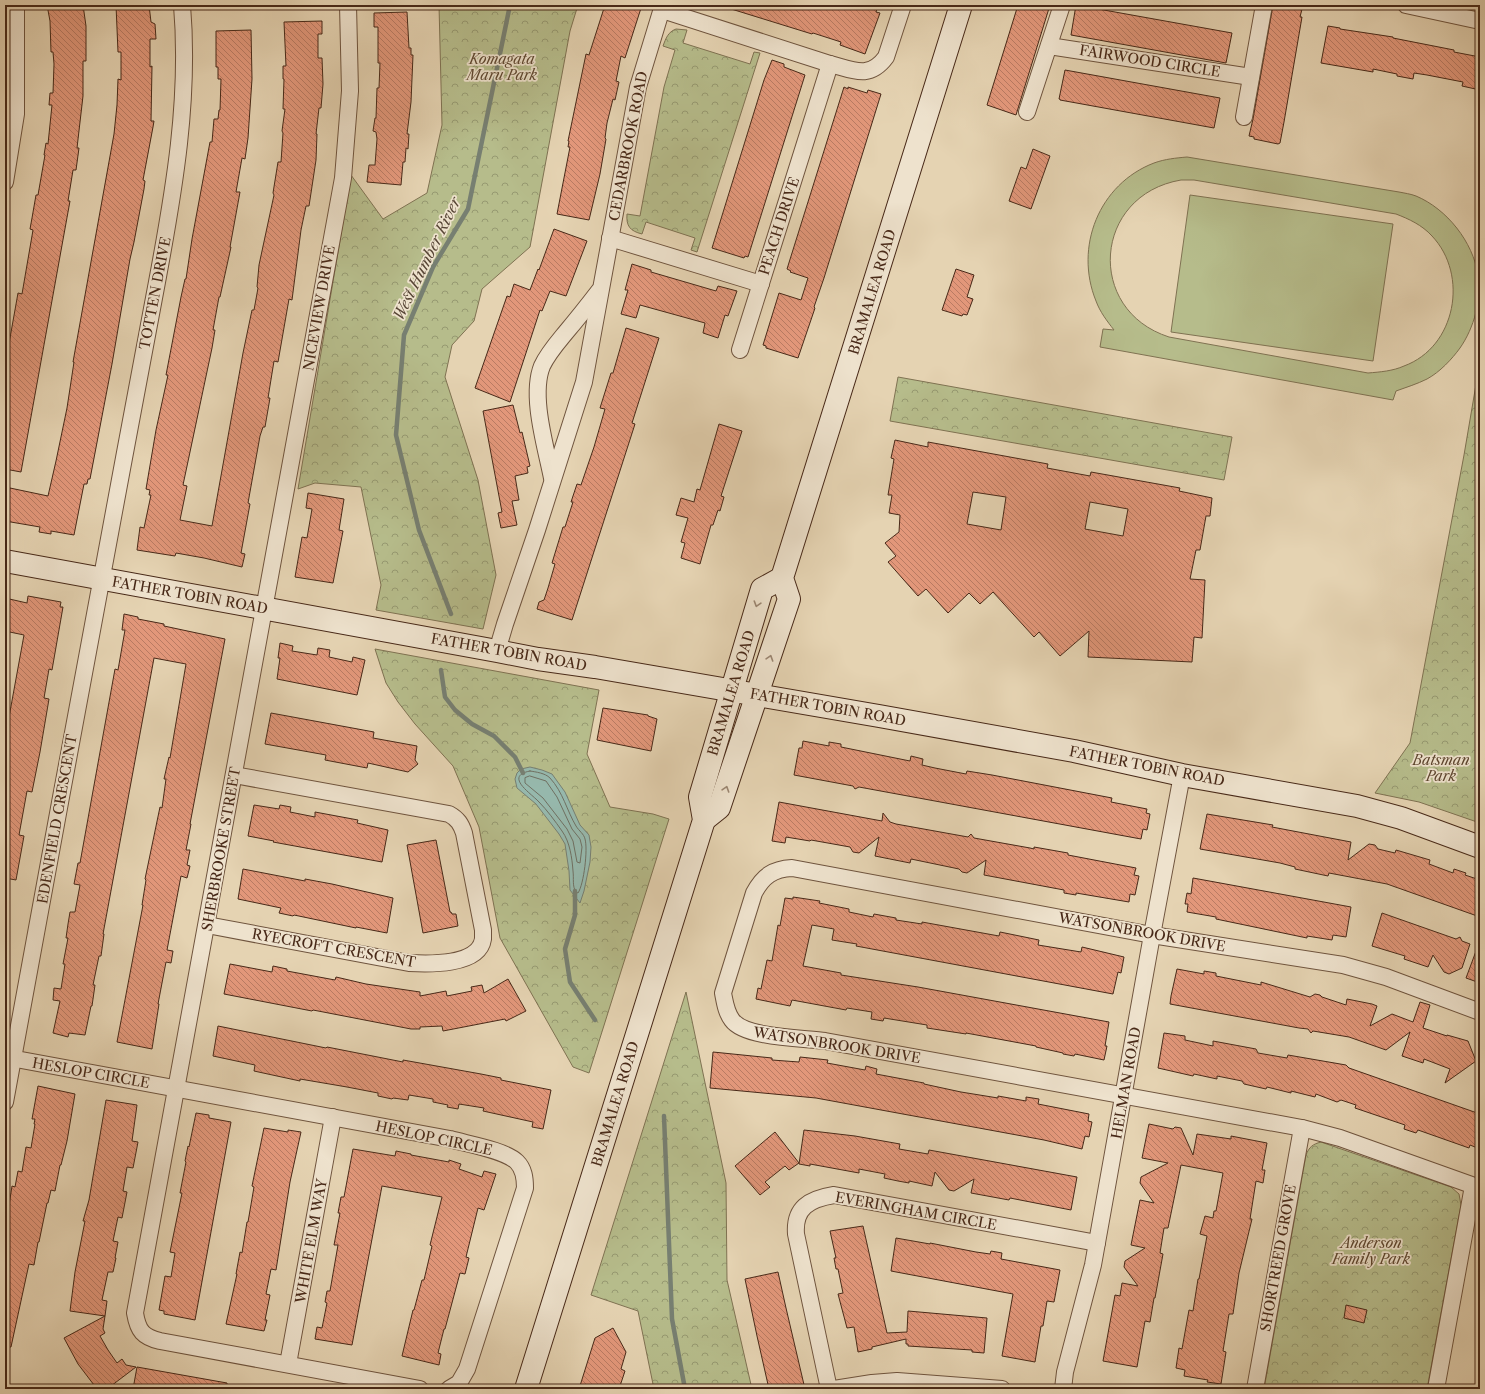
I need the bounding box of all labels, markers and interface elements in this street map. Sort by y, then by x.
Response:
street label: FAIRWOOD CIRCLE [1078,41,1222,81]
park label: Komagata Maru Park [465,50,538,84]
street label: CEDARBROOK ROAD [605,70,651,222]
street label: PEACH DRIVE [755,175,803,277]
water label: West Humber River [388,193,465,324]
street label: BRAMALEA ROAD [844,227,900,357]
street label: TOTTEN DRIVE [135,235,175,351]
street label: NICEVIEW DRIVE [299,244,339,372]
street label: FATHER TOBIN ROAD [111,572,269,618]
one-way arrow [753,601,762,608]
street label: BRAMALEA ROAD [703,628,759,758]
street label: FATHER TOBIN ROAD [430,629,588,675]
one-way arrow [765,654,774,661]
street label: FATHER TOBIN ROAD [749,684,907,730]
street label: EDENFIELD CRESCENT [33,732,81,905]
street label: FATHER TOBIN ROAD [1068,742,1226,790]
park label: Batsman Park [1411,751,1470,785]
street label: SHERBROOKE STREET [198,765,244,932]
one-way arrow [721,786,729,793]
street label: WATSONBROOK DRIVE [1056,908,1227,956]
street label: RYECROFT CRESCENT [251,925,418,971]
street label: WATSONBROOK DRIVE [751,1023,922,1067]
street label: HELMAN ROAD [1107,1025,1145,1141]
street label: BRAMALEA ROAD [587,1039,643,1169]
street label: HESLOP CIRCLE [31,1054,151,1092]
street label: HESLOP CIRCLE [374,1117,494,1159]
street label: WHITE ELM WAY [291,1176,331,1306]
street label: SHORTREED GROVE [1256,1183,1300,1333]
street label: EVERINGHAM CIRCLE [834,1188,998,1234]
park label: Anderson Family Park [1331,1234,1411,1268]

